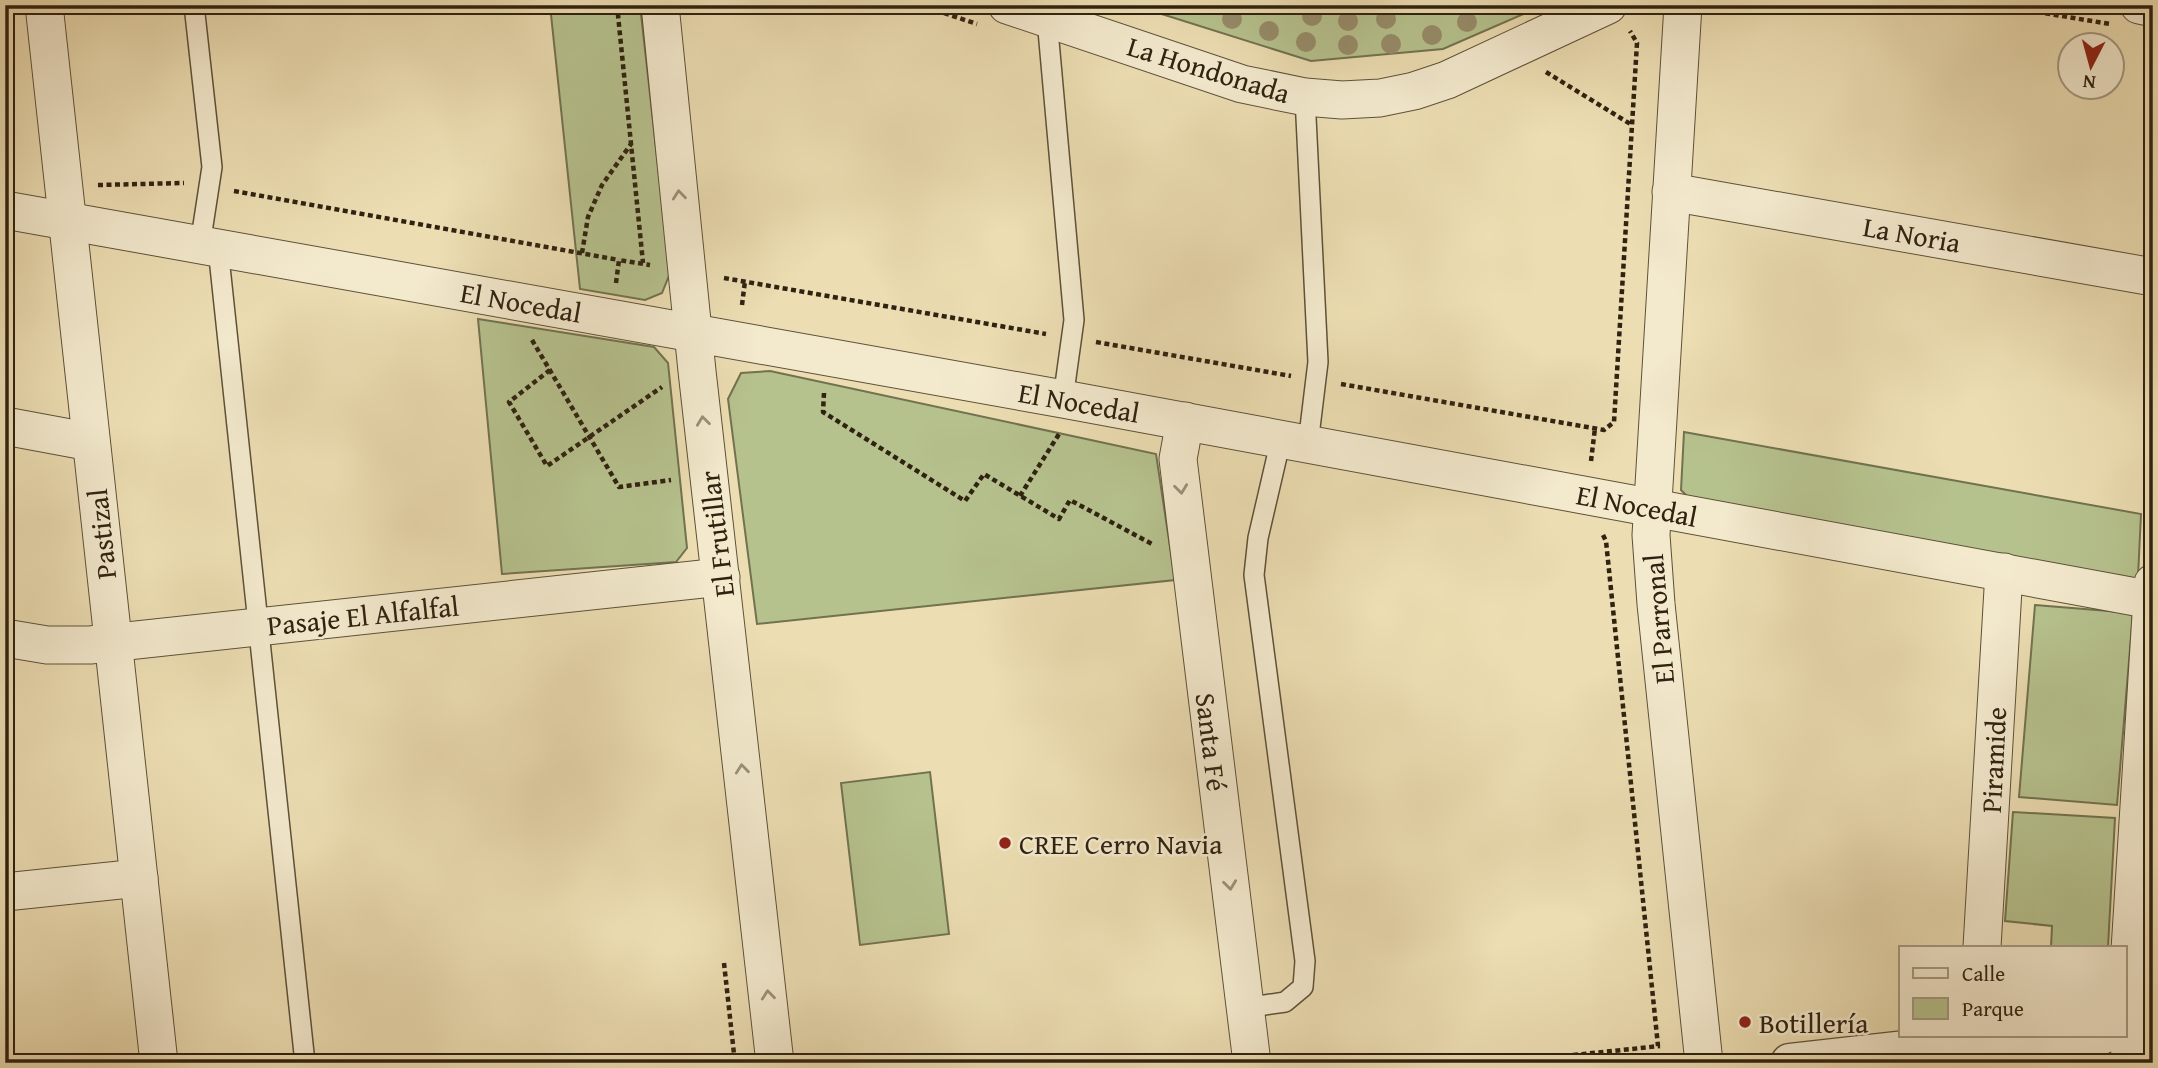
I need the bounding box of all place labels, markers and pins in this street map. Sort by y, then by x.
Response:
place label: CREE Cerro Navia [1019,823,1223,864]
marker: CREE Cerro Navia [997,835,1013,851]
place label: Botillería [1759,1002,1869,1043]
marker: Botillería [1737,1014,1753,1030]

